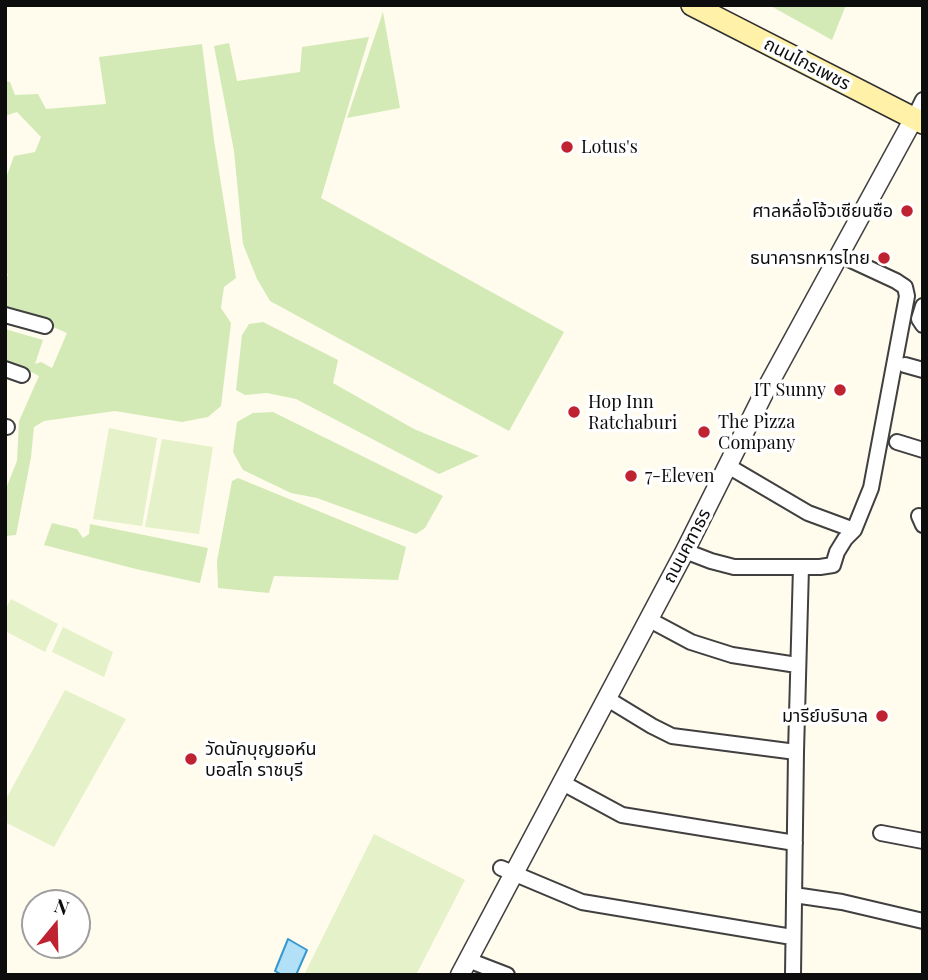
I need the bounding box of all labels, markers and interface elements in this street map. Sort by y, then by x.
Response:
street label: ถนนไกรเพชร [760,33,854,95]
place label: Lotus's [581,136,638,158]
marker: Lotus's [559,139,575,155]
place label: ศาลหลื่อโจ้วเซียนซือ [752,200,893,222]
marker: ศาลหลื่อโจ้วเซียนซือ [899,203,915,219]
place label: ธนาคารทหารไทย [750,247,870,269]
marker: ธนาคารทหารไทย [876,250,892,266]
place label: IT Sunny [754,379,826,401]
marker: IT Sunny [832,382,848,398]
place label: Hop Inn Ratchaburi [588,391,677,434]
marker: Hop Inn Ratchaburi [566,404,582,420]
place label: The Pizza Company [718,411,795,453]
marker: The Pizza Company [696,424,712,440]
place label: 7-Eleven [645,465,715,487]
marker: 7-Eleven [623,468,639,484]
street label: ถนนคฑาธร [658,505,716,587]
place label: มารีย์บริบาล [782,705,868,727]
marker: มารีย์บริบาล [874,708,890,724]
place label: วัดนักบุญยอห์น บอสโก ราชบุรี [205,738,317,780]
marker: วัดนักบุญยอห์น บอสโก ราชบุรี [183,751,199,767]
north arrow [21,889,91,959]
text: N [51,892,73,921]

